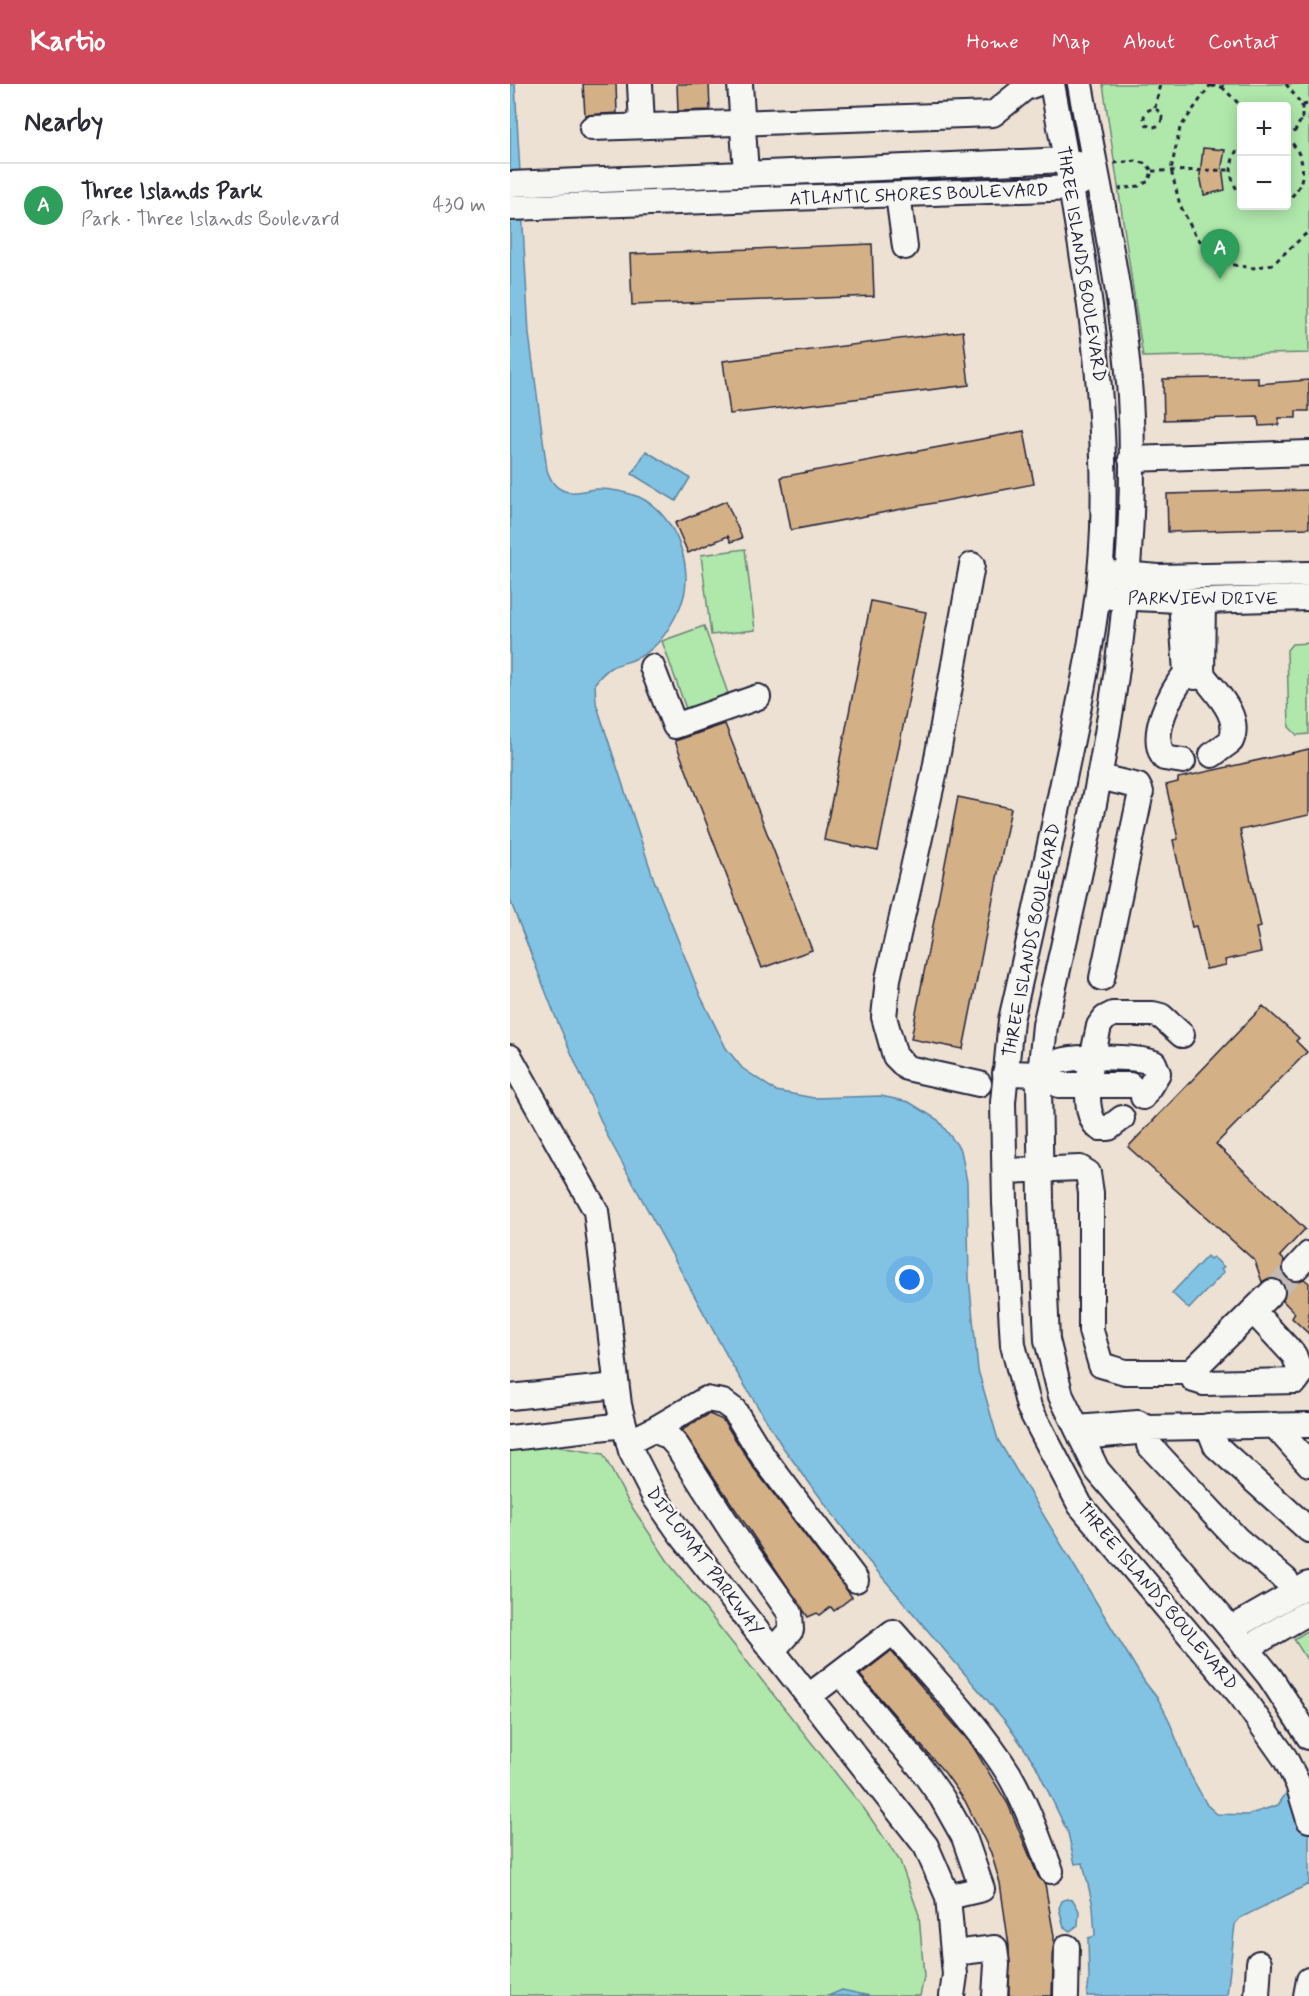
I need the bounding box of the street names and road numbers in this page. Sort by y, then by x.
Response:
street label: THREE ISLANDS BOULEVARD [1051,145,1111,384]
street label: ATLANTIC SHORES BOULEVARD [789,178,1049,212]
street label: PARKVIEW DRIVE [1128,587,1278,611]
street label: THREE ISLANDS BOULEVARD [997,821,1066,1059]
street label: DIPLOMAT PARKWAY [640,1482,768,1641]
street label: THREE ISLANDS BOULEVARD [1071,1498,1243,1696]

